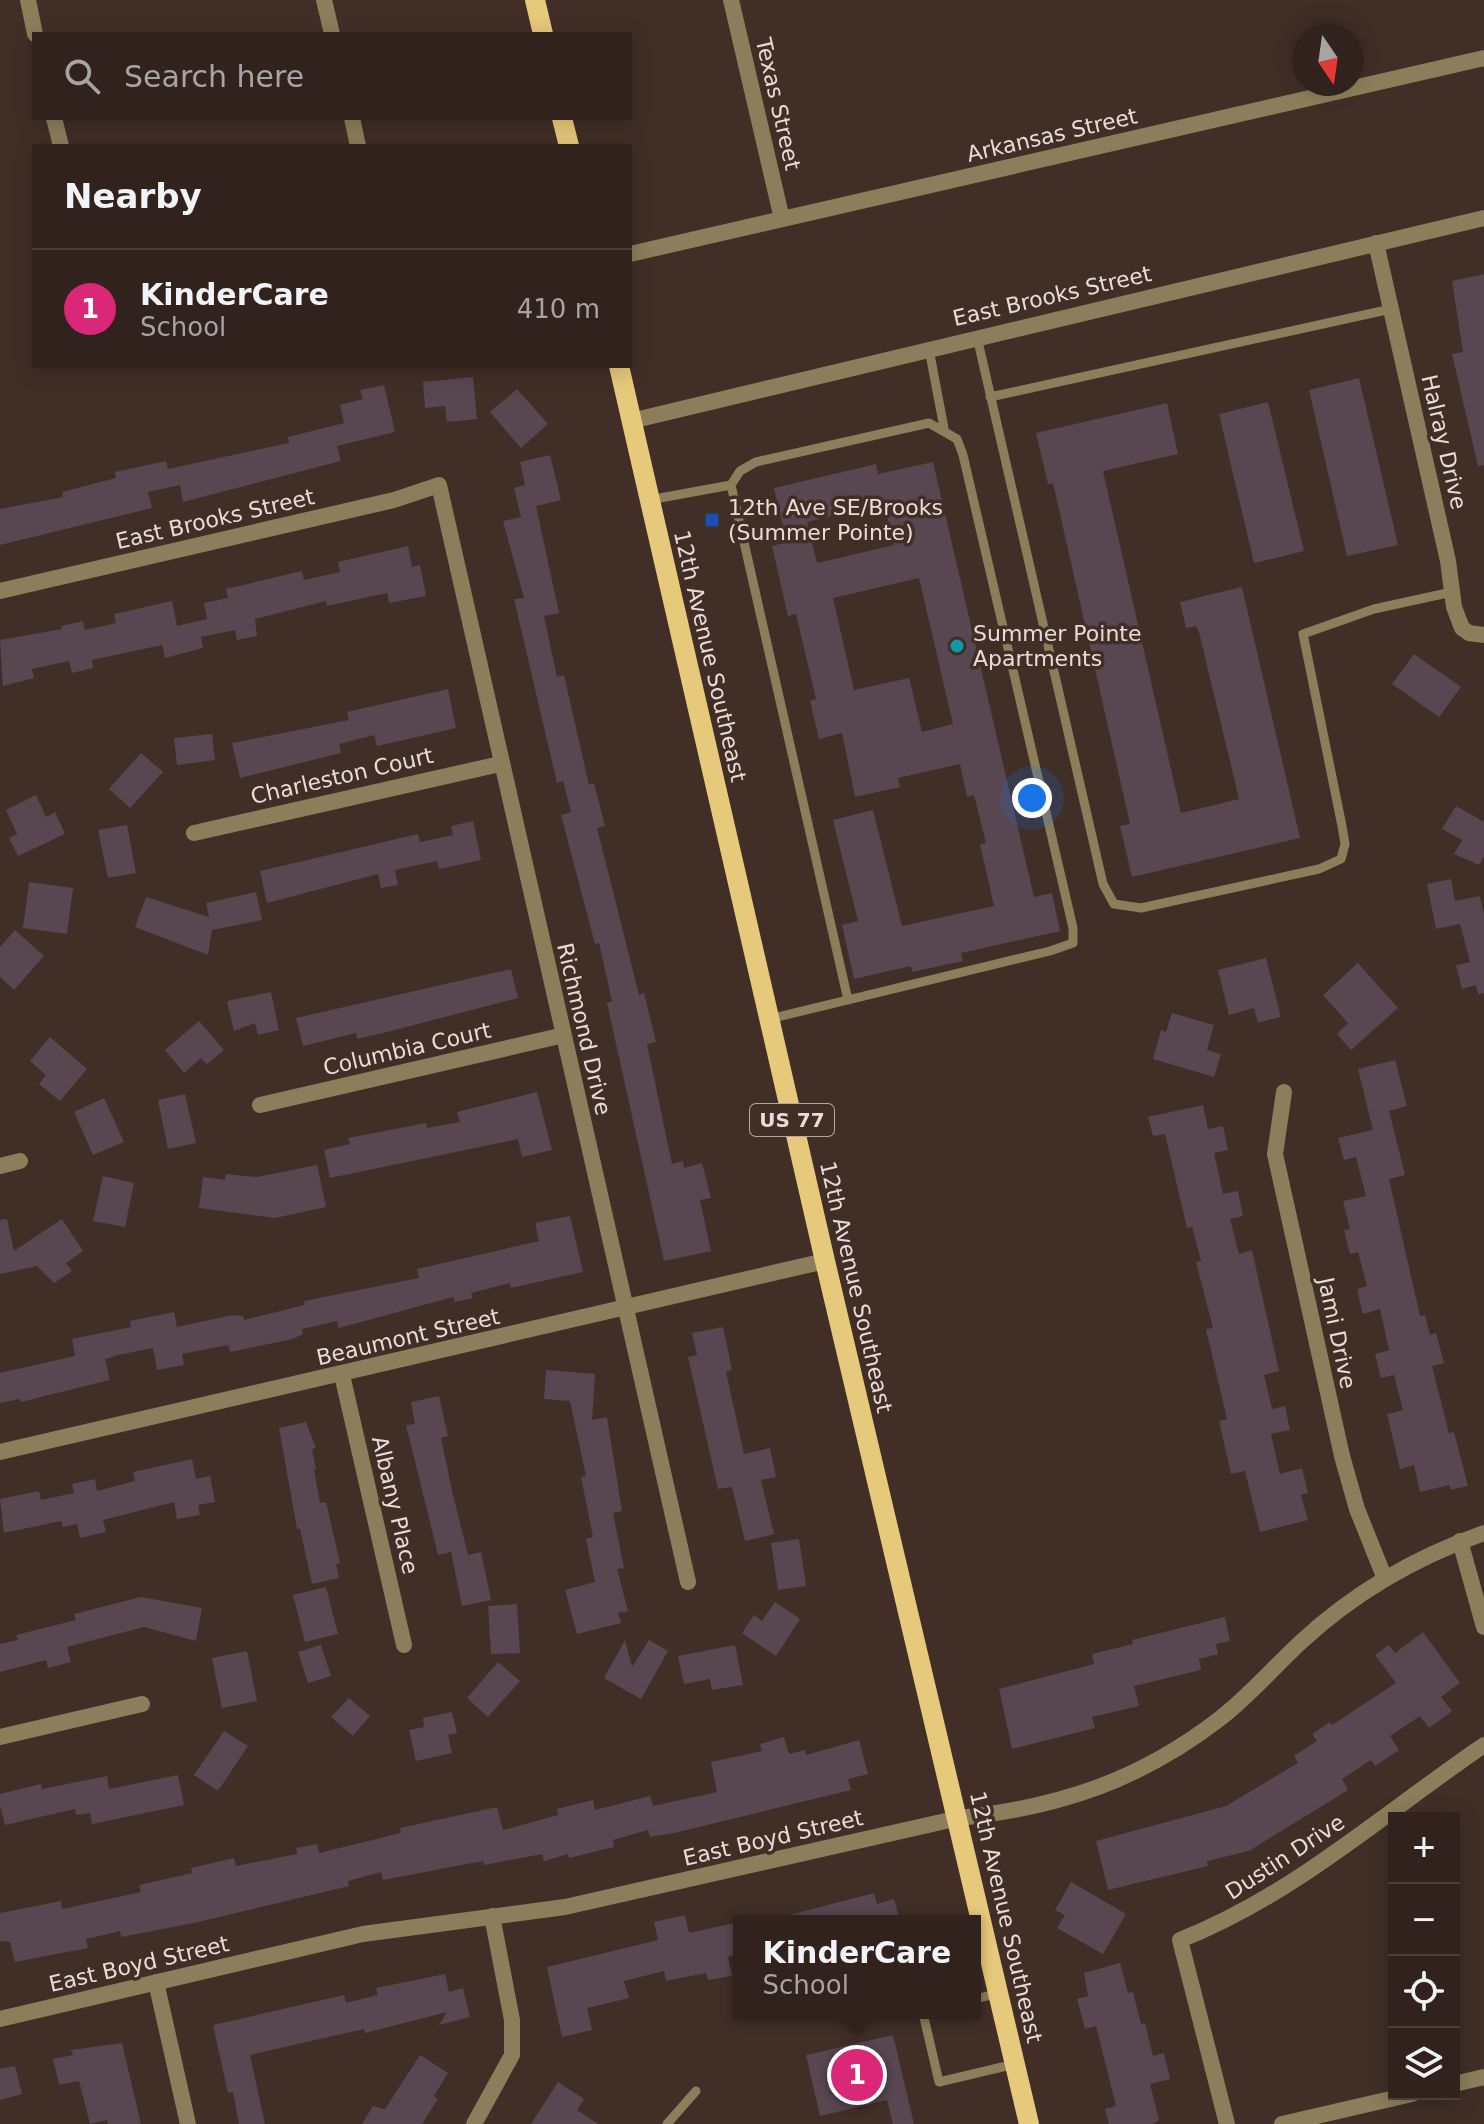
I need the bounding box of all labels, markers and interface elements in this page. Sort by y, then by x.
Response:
north arrow [1292,24,1364,96]
search box [32,32,632,120]
street label: Texas Street [750,35,805,173]
icon: search [60,54,104,98]
text: Search here [124,59,304,94]
street label: Arkansas Street [964,103,1140,167]
text: Nearby [64,176,202,216]
street label: East Brooks Street [950,261,1154,331]
text: KinderCare [140,277,329,312]
text: 1 [81,294,99,324]
text: 410 m [517,294,600,324]
text: School [140,312,226,342]
street label: Halray Drive [1416,372,1472,512]
street label: East Brooks Street [113,484,317,554]
place label: 12th Ave SE/Brooks (Summer Pointe) [728,495,943,545]
marker: 12th Ave SE/Brooks (Summer Pointe) [703,511,721,529]
street label: 12th Avenue Southeast [669,528,751,785]
place label: Summer Pointe Apartments [973,621,1142,671]
marker: Summer Pointe Apartments [948,637,966,655]
street label: Charleston Court [248,743,436,809]
your location [1012,778,1052,818]
street label: Richmond Drive [552,940,616,1118]
street label: Columbia Court [321,1017,494,1080]
road number: US 77 [750,1104,834,1136]
street label: 12th Avenue Southeast [815,1159,897,1416]
street label: Jami Drive [1313,1273,1361,1391]
street label: Beaumont Street [314,1304,502,1370]
street label: Albany Place [367,1433,423,1577]
street label: 12th Avenue Southeast [965,1789,1047,2046]
street label: East Boyd Street [681,1805,866,1871]
street label: Dustin Drive [1221,1809,1349,1905]
map controls [1388,1812,1460,2100]
button: + [1388,1812,1460,1884]
button: − [1388,1884,1460,1956]
popup [733,1915,981,2019]
street label: East Boyd Street [47,1931,232,1997]
text: KinderCare [763,1935,951,1970]
button: locate [1388,1956,1460,2028]
text: School [763,1970,849,2000]
button: layers [1388,2028,1460,2100]
pin: 1 [831,2045,883,2105]

